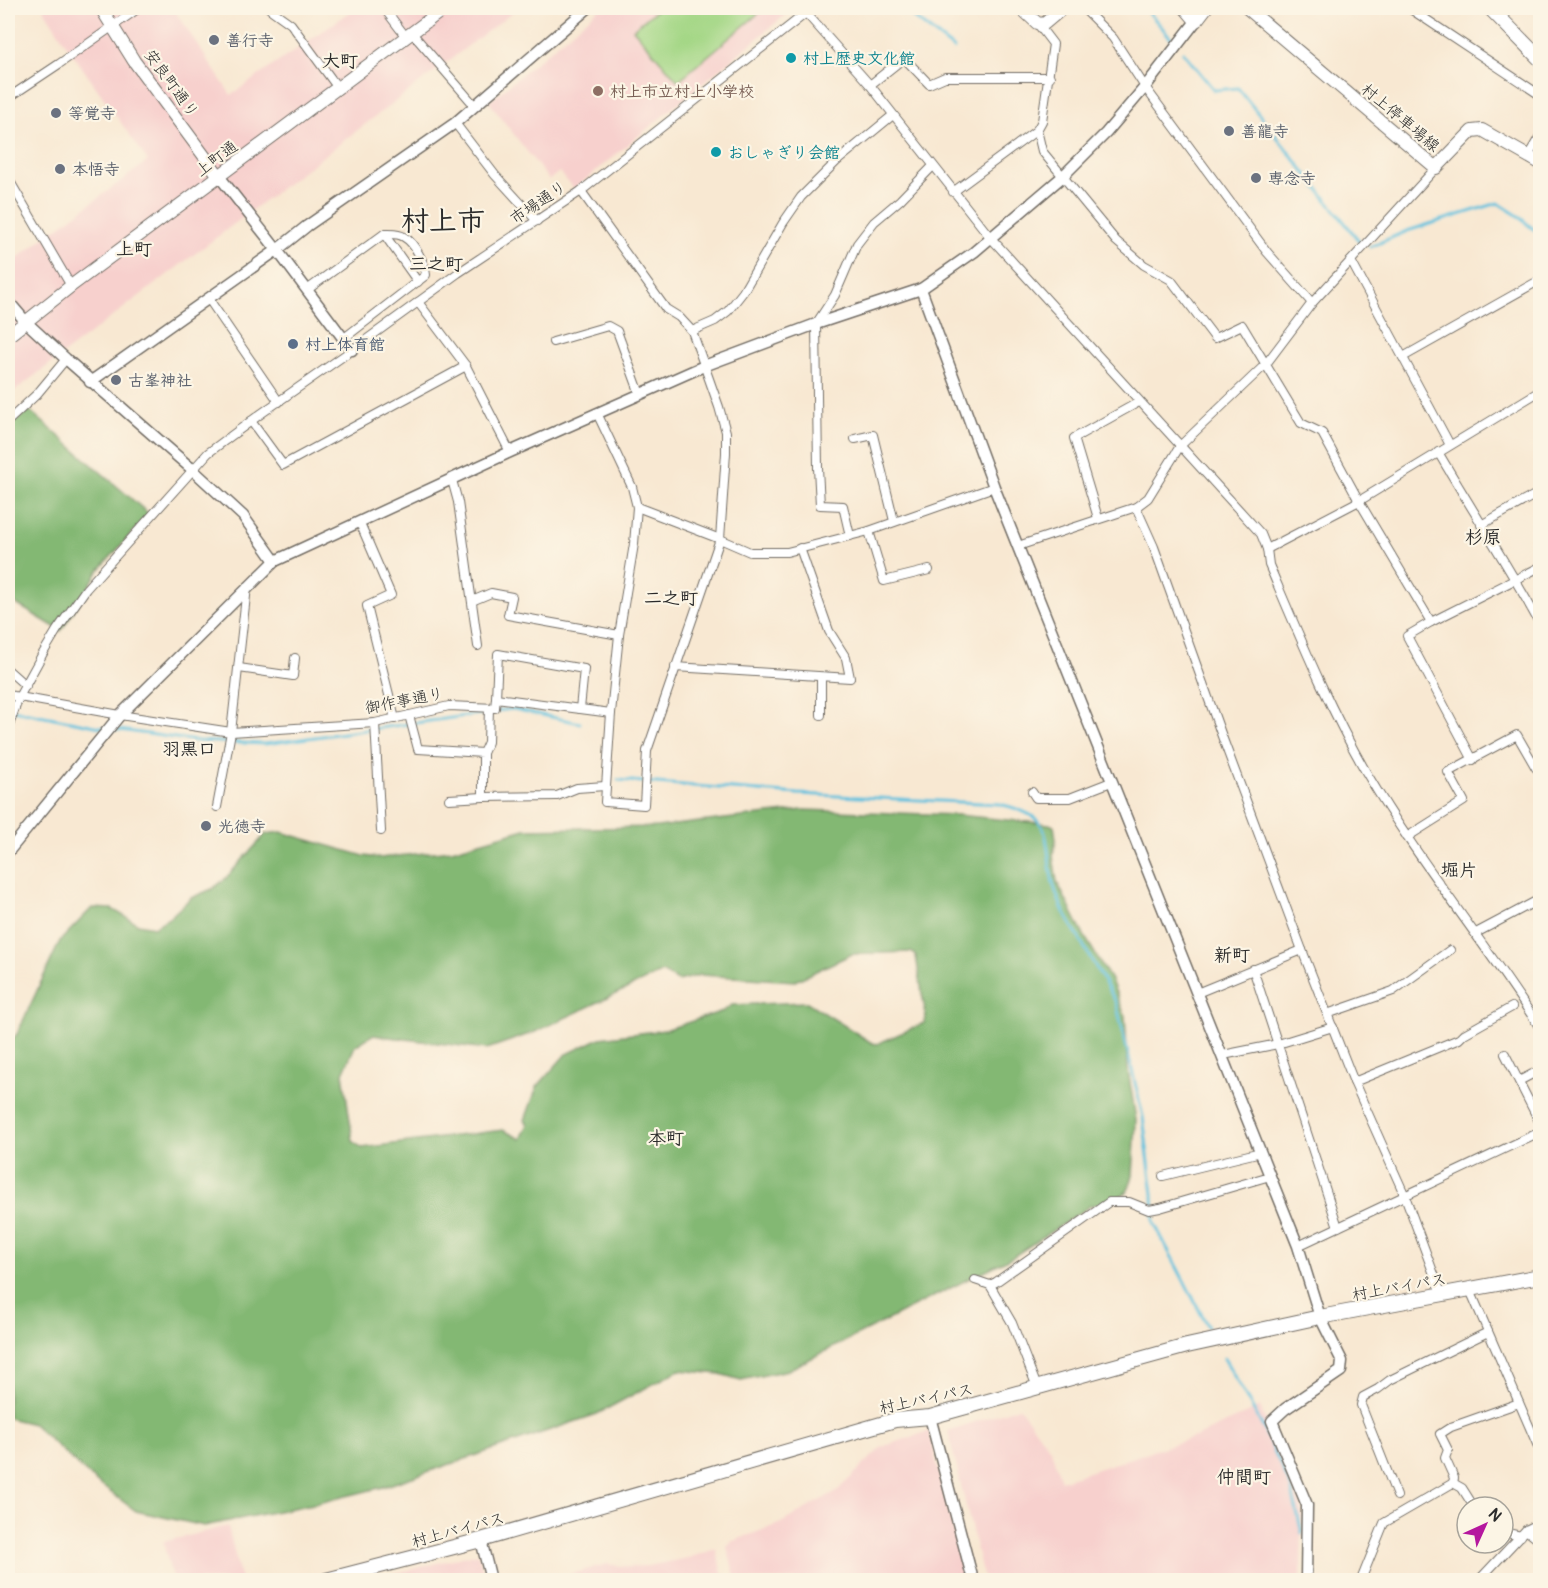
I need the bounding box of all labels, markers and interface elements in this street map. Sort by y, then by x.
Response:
place label: 善行寺 [226,31,274,51]
marker: 善行寺 [207,33,221,47]
street label: 安良町通り [140,45,203,122]
place label: 村上歴史文化館 [803,49,915,69]
district label: 大町 [322,50,358,73]
marker: 村上歴史文化館 [784,51,798,65]
street label: 村上停車場線 [1357,79,1444,156]
place label: 村上市立村上小学校 [610,82,754,102]
marker: 村上市立村上小学校 [591,84,605,98]
place label: 等覚寺 [68,104,116,124]
marker: 等覚寺 [49,106,63,120]
place label: 善龍寺 [1241,122,1289,142]
marker: 善龍寺 [1222,124,1236,138]
street label: 上町通 [191,136,242,181]
place label: おしゃぎり会館 [728,143,840,163]
marker: おしゃぎり会館 [709,145,723,159]
place label: 本悟寺 [72,160,120,180]
marker: 本悟寺 [53,162,67,176]
place label: 専念寺 [1268,169,1316,189]
marker: 専念寺 [1249,171,1263,185]
street label: 市場通り [506,177,571,229]
district label: 村上市 [401,204,485,239]
district label: 上町 [116,238,152,261]
district label: 三之町 [409,253,463,276]
place label: 村上体育館 [305,335,385,355]
marker: 村上体育館 [286,337,300,351]
place label: 古峯神社 [128,371,192,391]
marker: 古峯神社 [109,373,123,387]
district label: 杉原 [1465,526,1501,549]
district label: 二之町 [644,587,698,610]
street label: 御作事通り [363,684,445,718]
district label: 羽黒口 [162,738,216,761]
place label: 光徳寺 [218,817,266,837]
marker: 光徳寺 [199,819,213,833]
district label: 堀片 [1441,859,1477,882]
district label: 新町 [1214,944,1250,967]
district label: 本町 [648,1127,684,1150]
street label: 村上バイパス [1350,1269,1448,1305]
street label: 村上バイパス [877,1379,975,1419]
district label: 仲間町 [1217,1466,1271,1489]
north arrow [1455,1495,1515,1555]
text: N [1484,1504,1506,1526]
street label: 村上バイパス [409,1508,507,1552]

